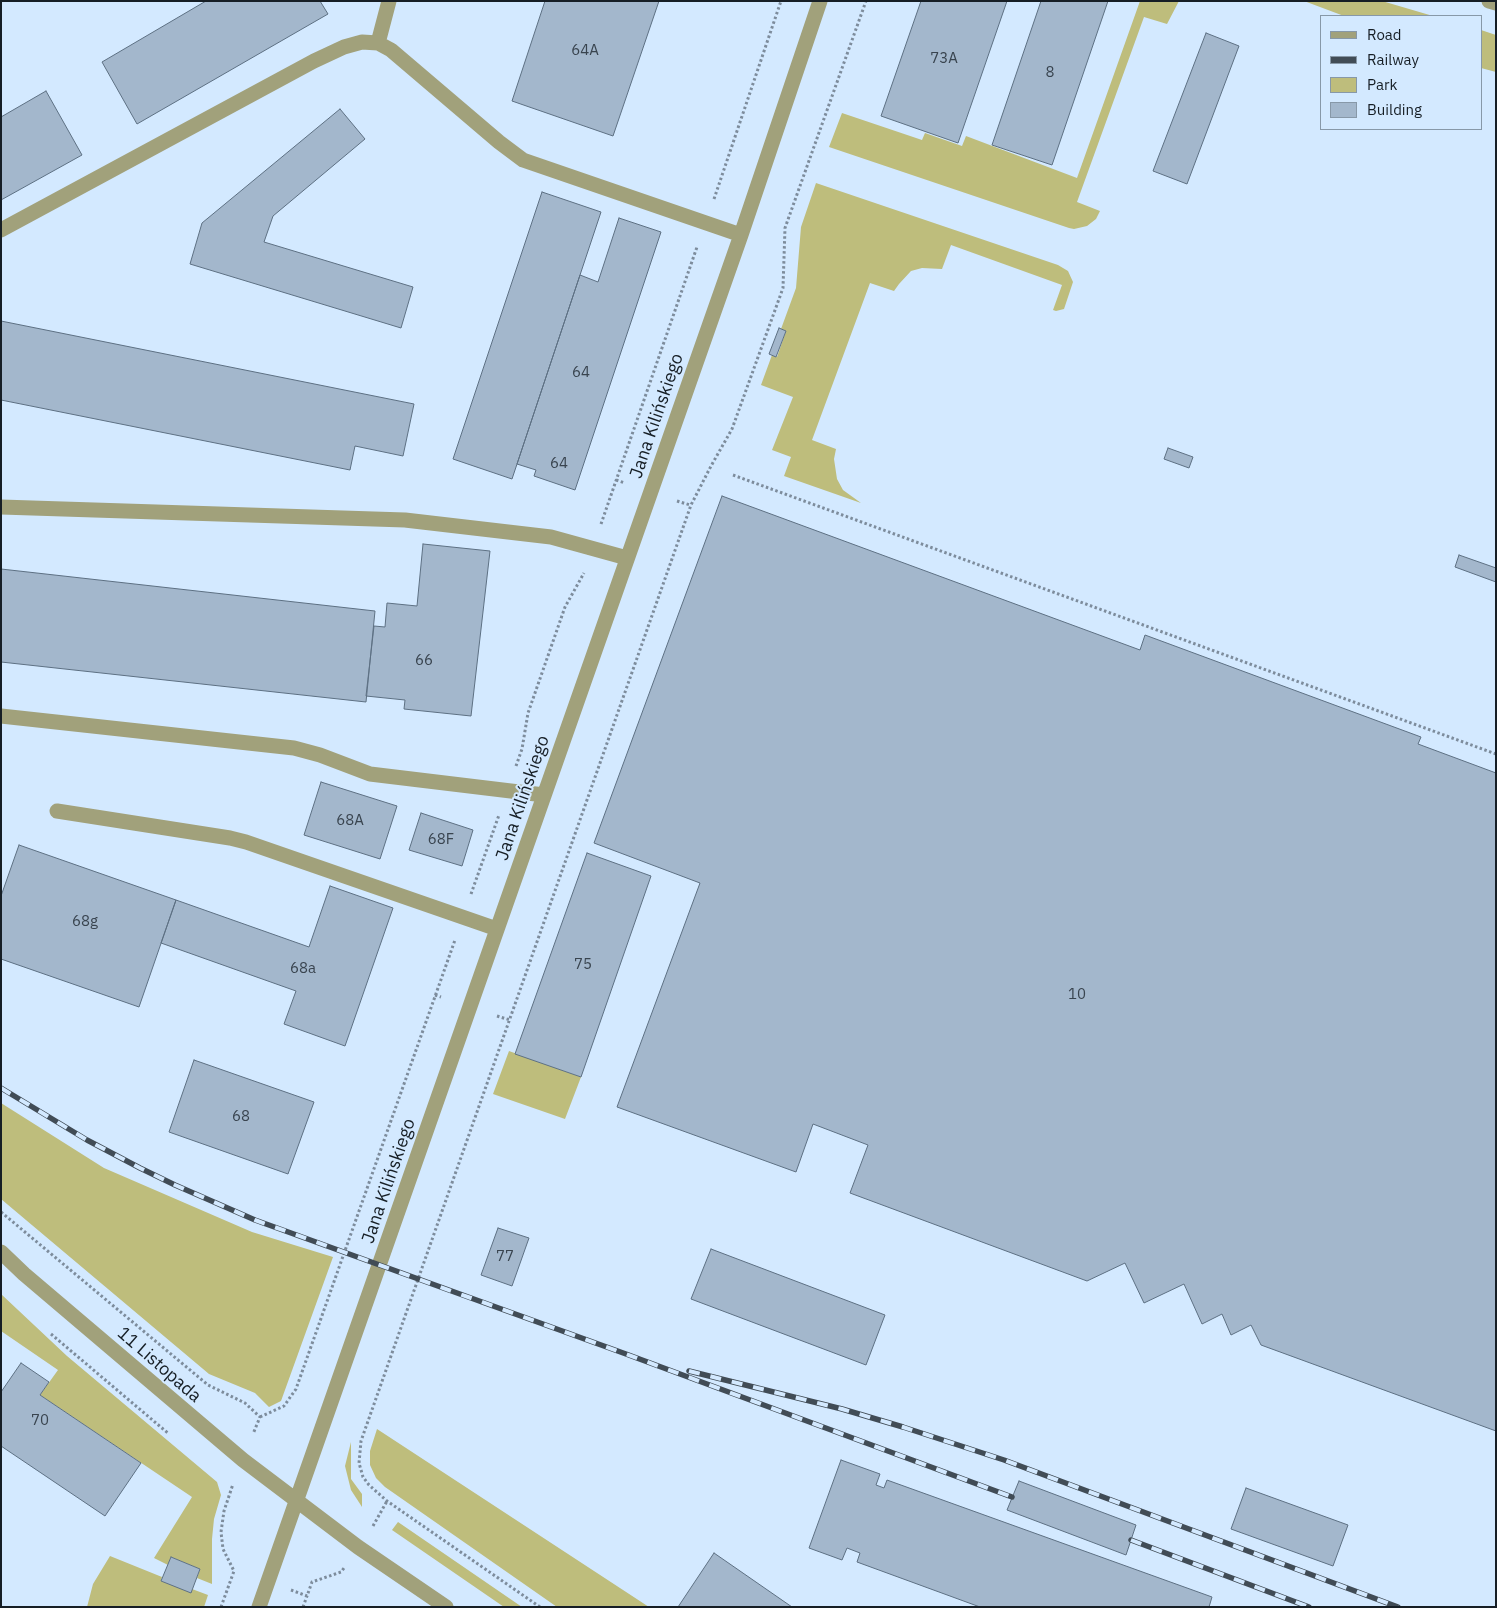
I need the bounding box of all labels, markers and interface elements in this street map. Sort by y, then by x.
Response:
legend [1320,15,1482,130]
text: Road [1367,25,1402,44]
house number: 64A [571,42,599,60]
house number: 73A [930,50,958,68]
text: Railway [1367,50,1419,69]
house number: 8 [1046,64,1054,82]
text: Park [1367,75,1397,94]
text: Building [1367,100,1422,119]
street label: Jana Kilińskiego [626,351,688,481]
house number: 64 [572,364,590,382]
house number: 64 [550,455,568,473]
house number: 66 [415,652,433,670]
street label: Jana Kilińskiego [492,733,554,863]
house number: 68A [336,812,364,830]
house number: 68F [428,831,454,849]
house number: 68g [72,913,98,931]
house number: 75 [574,956,592,974]
house number: 68a [290,960,316,978]
house number: 10 [1068,986,1086,1004]
house number: 68 [232,1108,250,1126]
street label: Jana Kilińskiego [358,1116,420,1246]
house number: 77 [496,1248,514,1266]
street label: 11 Listopada [113,1323,205,1407]
house number: 70 [31,1412,49,1430]

